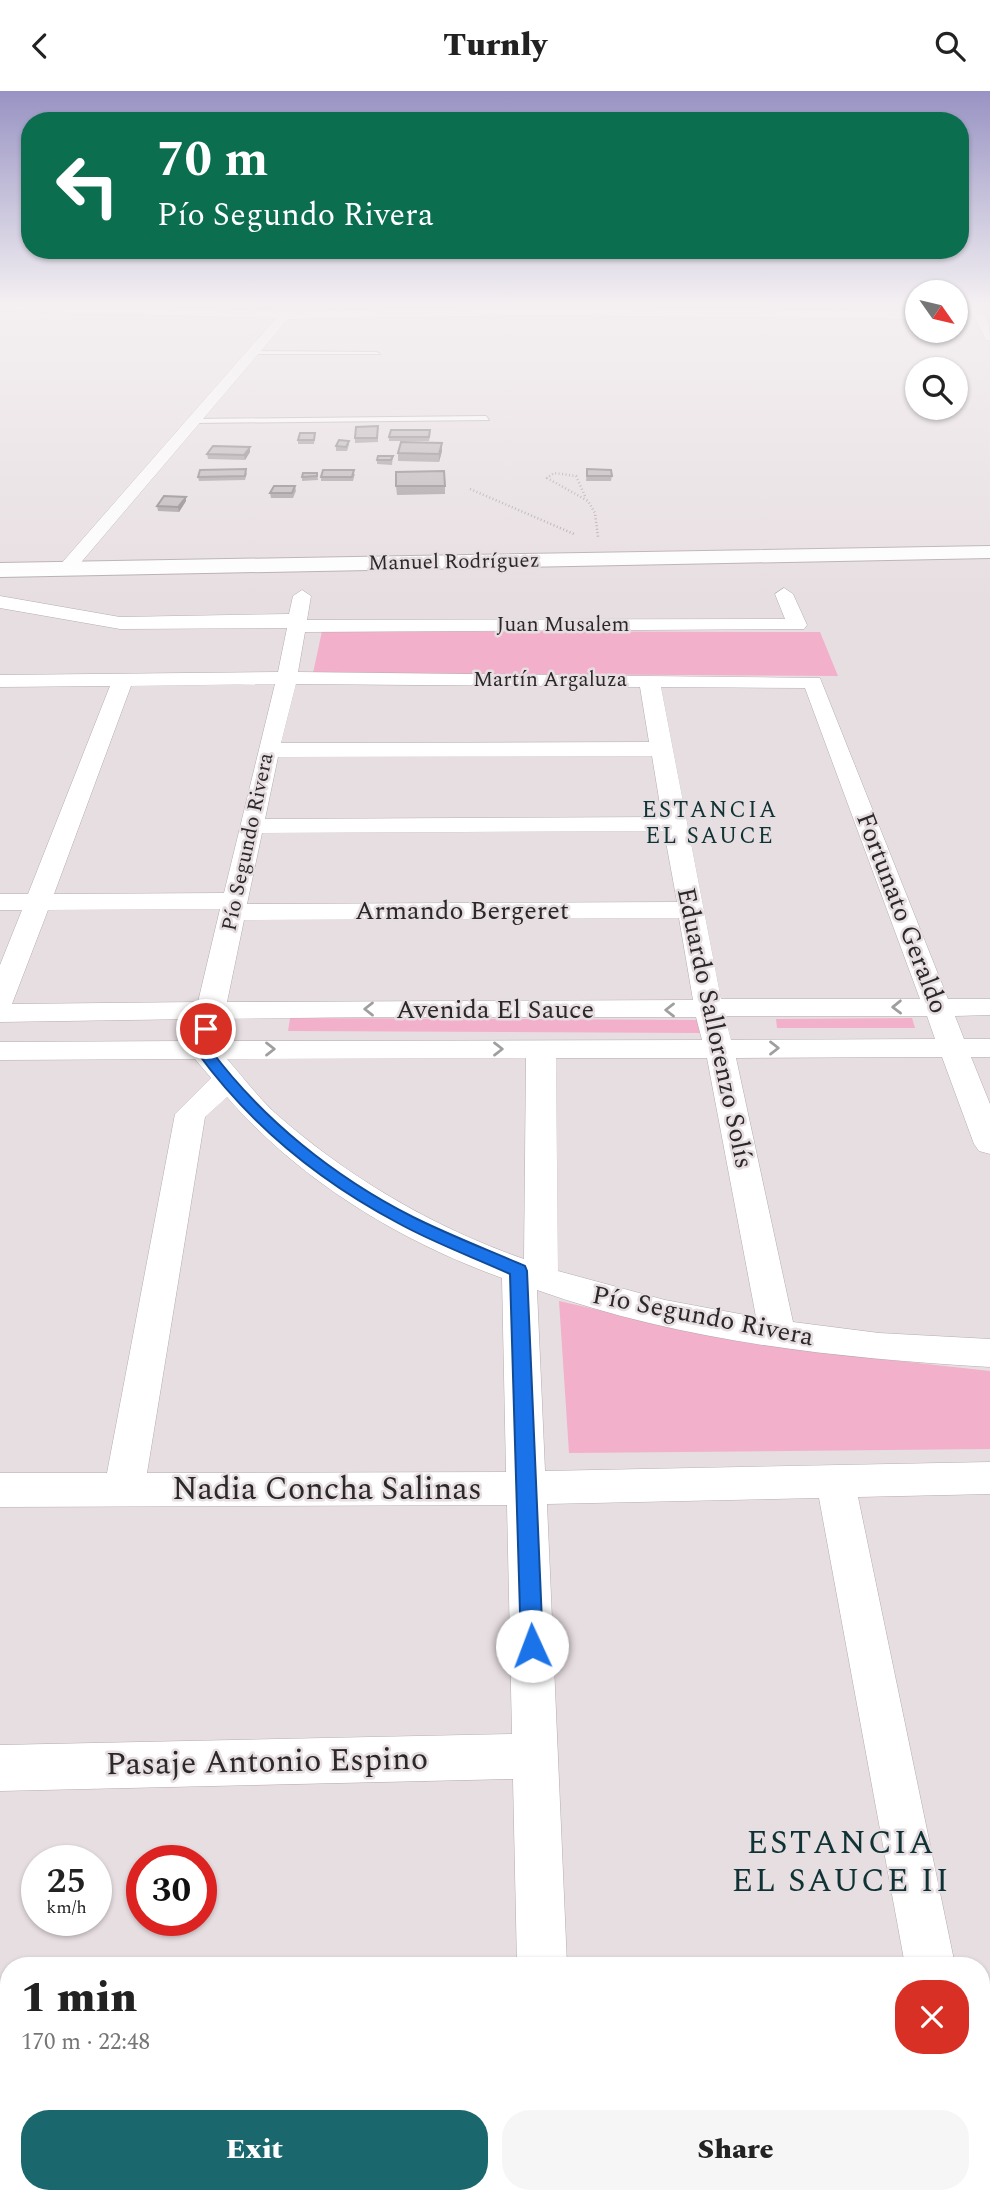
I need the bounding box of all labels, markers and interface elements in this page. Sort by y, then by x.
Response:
text: Turnly [443,21,547,70]
icon: back [21,27,59,65]
icon: search [931,27,969,65]
text: 70 m [157,123,268,198]
icon: left [42,140,133,231]
text: Pío Segundo Rivera [157,191,434,240]
north arrow [905,280,968,343]
map controls [905,280,968,420]
button: search [905,357,968,420]
street label: Manuel Rodríguez [368,545,540,579]
street label: Juan Musalem [496,609,630,641]
street label: Martín Argaluza [473,664,628,696]
street label: Pío Segundo Rivera [213,749,283,934]
district label: ESTANCIA EL SAUCE [642,793,778,854]
street label: Fortunato Geraldo [845,807,959,1019]
street label: Eduardo Sallorenzo Solís [666,884,764,1172]
street label: Armando Bergeret [355,891,569,931]
street label: Avenida El Sauce [396,990,594,1030]
pin [176,999,236,1059]
one-way arrow [892,1000,903,1015]
one-way arrow [363,1001,374,1017]
one-way arrow [664,1002,675,1018]
icon: arrive [187,1010,225,1048]
one-way arrow [770,1040,780,1056]
one-way arrow [266,1041,276,1057]
one-way arrow [493,1041,504,1057]
street label: Pío Segundo Rivera [589,1275,817,1357]
street label: Nadia Concha Salinas [172,1465,482,1514]
position arrow [495,1609,569,1683]
street label: Pasaje Antonio Espino [106,1735,428,1789]
district label: ESTANCIA EL SAUCE II [731,1818,951,1906]
speed limit sign: 30 [126,1845,217,1936]
text: 25 [47,1855,86,1908]
text: km/h [46,1894,87,1921]
text: 1 min [21,1967,137,2030]
button: close [895,1980,969,2054]
text: 170 m · 22:48 [21,2025,150,2060]
button: Exit [21,2110,488,2190]
button: Share [502,2110,969,2190]

